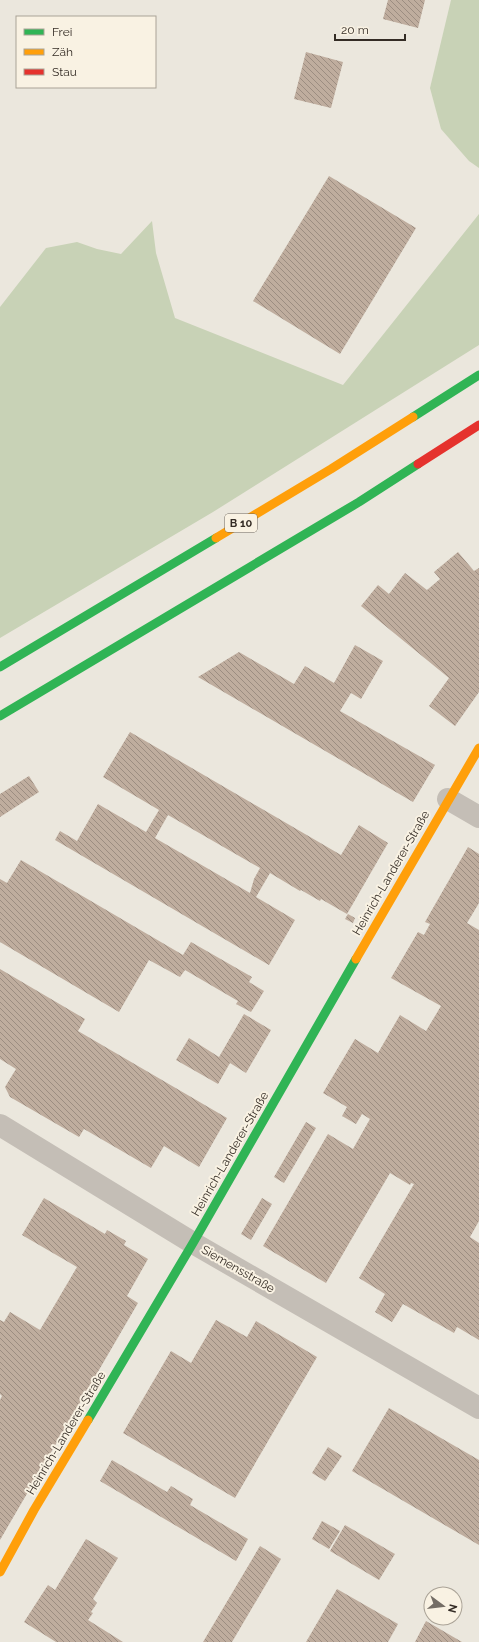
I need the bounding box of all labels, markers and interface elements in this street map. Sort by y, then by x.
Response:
legend [16,16,156,88]
scale bar [335,16,405,42]
text: 20 m [341,23,369,37]
text: Frei [52,25,72,39]
text: Zäh [52,45,73,59]
text: Stau [52,65,77,79]
road number: B 10 [225,514,257,532]
street label: Heinrich-Landerer-Straße [350,808,432,938]
street label: Heinrich-Landerer-Straße [189,1089,271,1219]
street label: Siemensstraße [199,1242,277,1296]
street label: Heinrich-Landerer-Straße [24,1369,108,1497]
north arrow [423,1586,463,1626]
text: N [445,1603,460,1614]

